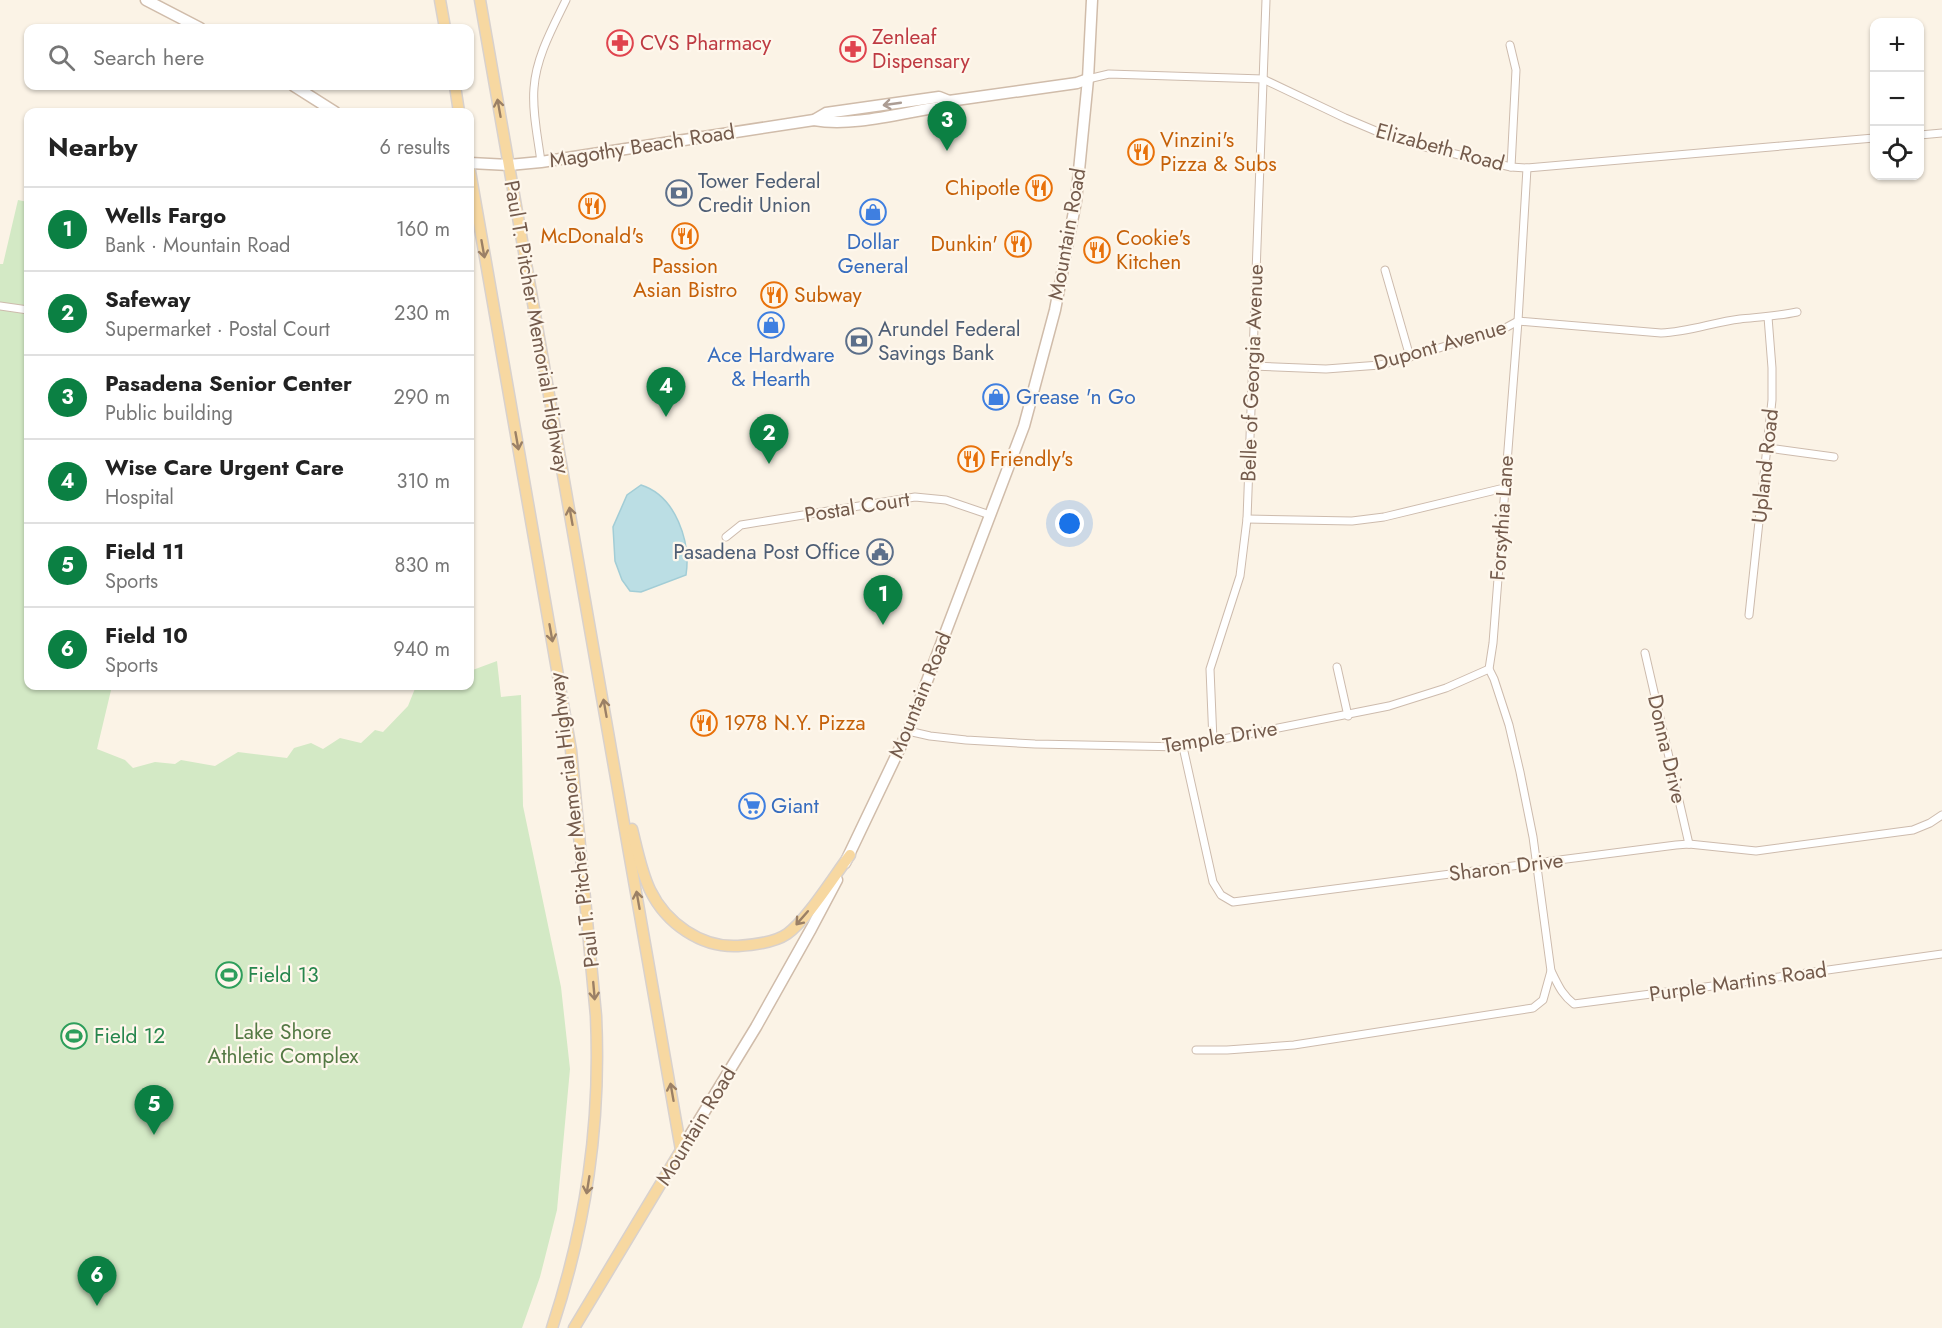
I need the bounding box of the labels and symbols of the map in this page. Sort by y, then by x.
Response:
place label: Zenleaf Dispensary [872,22,970,76]
pharmacy icon: CVS Pharmacy [605,28,635,58]
place label: CVS Pharmacy [640,28,772,58]
pharmacy icon: Zenleaf Dispensary [838,34,868,64]
one-way arrow [493,98,504,118]
one-way arrow [882,98,902,109]
pin: 3 [928,102,966,151]
street label: Elizabeth Road [1372,115,1508,179]
street label: Magothy Beach Road [547,117,737,175]
place label: Vinzini's Pizza & Subs [1160,125,1277,179]
restaurant icon: Vinzini's Pizza & Subs [1126,137,1156,167]
place label: Tower Federal Credit Union [698,166,821,220]
street label: Mountain Road [1041,166,1093,302]
place label: Chipotle [945,173,1020,203]
restaurant icon: Chipotle [1024,173,1054,203]
street label: Paul T. Pitcher Memorial Highway [496,178,578,477]
bank icon: Tower Federal Credit Union [664,178,694,208]
restaurant icon: McDonald's [577,191,607,221]
shop icon: Dollar General [858,197,888,227]
place label: McDonald's [540,221,644,251]
restaurant icon: Passion Asian Bistro [670,221,700,251]
place label: Cookie's Kitchen [1116,223,1191,277]
place label: Dollar General [837,227,909,281]
place label: Dunkin' [931,229,998,259]
restaurant icon: Dunkin' [1003,229,1033,259]
restaurant icon: Cookie's Kitchen [1082,235,1112,265]
one-way arrow [478,239,489,259]
place label: Passion Asian Bistro [633,251,737,305]
street label: Belle of Georgia Avenue [1233,263,1271,482]
restaurant icon: Subway [759,280,789,310]
place label: Subway [794,280,862,310]
shop icon: Ace Hardware & Hearth [756,310,786,340]
street label: Dupont Avenue [1370,312,1510,378]
place label: Arundel Federal Savings Bank [878,314,1021,368]
bank icon: Arundel Federal Savings Bank [844,326,874,356]
place label: Ace Hardware & Hearth [707,340,835,394]
pin: 4 [646,368,686,417]
shop icon: Grease 'n Go [981,382,1011,412]
place label: Grease 'n Go [1016,382,1136,412]
street label: Upland Road [1744,407,1786,525]
pin: 2 [750,414,788,464]
one-way arrow [512,431,523,451]
restaurant icon: Friendly's [956,444,986,474]
place label: Friendly's [990,444,1073,474]
street label: Forsythia Lane [1483,454,1521,582]
street label: Postal Court [802,484,912,530]
one-way arrow [565,506,576,526]
your location [1055,509,1084,538]
place label: Pasadena Post Office [673,537,860,567]
public building icon: Pasadena Post Office [865,537,895,567]
pin: 1 [864,576,902,625]
one-way arrow [546,623,557,643]
street label: Mountain Road [881,627,959,763]
street label: Paul T. Pitcher Memorial Highway [541,670,607,969]
street label: Donna Drive [1640,692,1694,807]
one-way arrow [599,698,610,718]
restaurant icon: 1978 N.Y. Pizza [689,708,719,738]
place label: 1978 N.Y. Pizza [724,708,866,738]
street label: Temple Drive [1161,713,1280,761]
supermarket icon: Giant [737,791,767,821]
place label: Giant [771,791,819,821]
street label: Sharon Drive [1447,845,1565,889]
one-way arrow [633,890,644,910]
one-way arrow [795,910,809,925]
street label: Purple Martins Road [1647,955,1829,1009]
sports icon: Field 13 [214,960,244,990]
place label: Field 13 [248,960,319,990]
one-way arrow [589,981,600,1001]
park label: Lake Shore Athletic Complex [208,1017,359,1071]
sports icon: Field 12 [59,1021,89,1051]
place label: Field 12 [94,1021,165,1051]
street label: Mountain Road [649,1061,743,1191]
one-way arrow [666,1082,677,1102]
pin: 5 [134,1086,174,1135]
one-way arrow [583,1175,594,1195]
pin: 6 [78,1256,116,1306]

